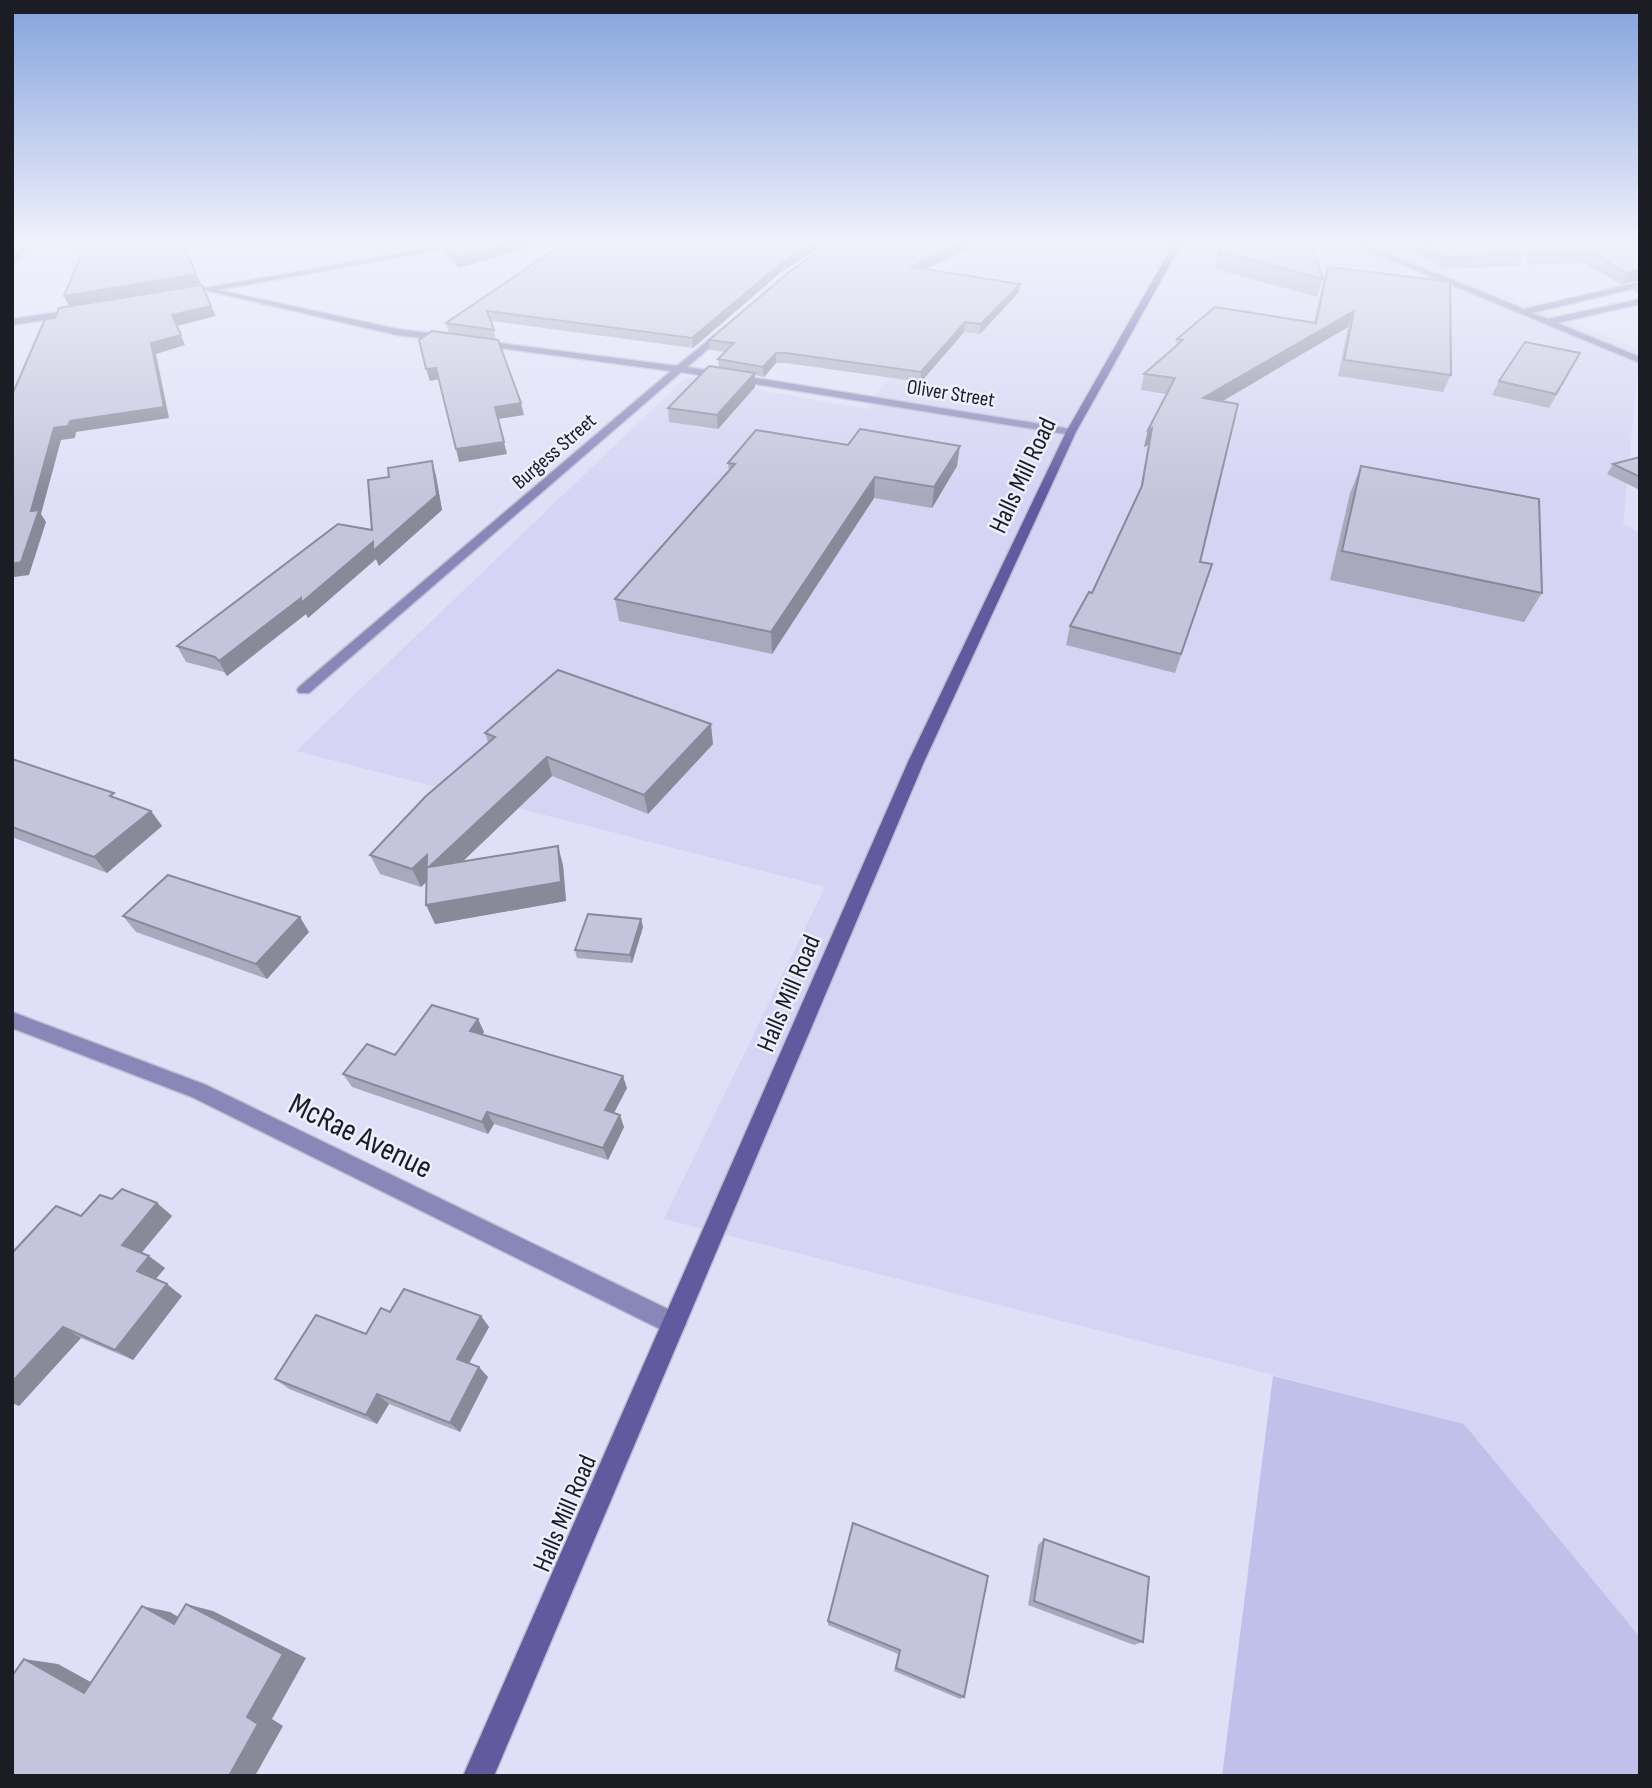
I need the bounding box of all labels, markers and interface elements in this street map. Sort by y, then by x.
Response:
street label: Oliver Street [905,374,997,413]
street label: Burgess Street [507,408,601,495]
street label: Halls Mill Road [983,413,1064,538]
street label: Halls Mill Road [751,931,828,1057]
street label: McRae Avenue [282,1085,438,1188]
street label: Halls Mill Road [527,1451,604,1577]

